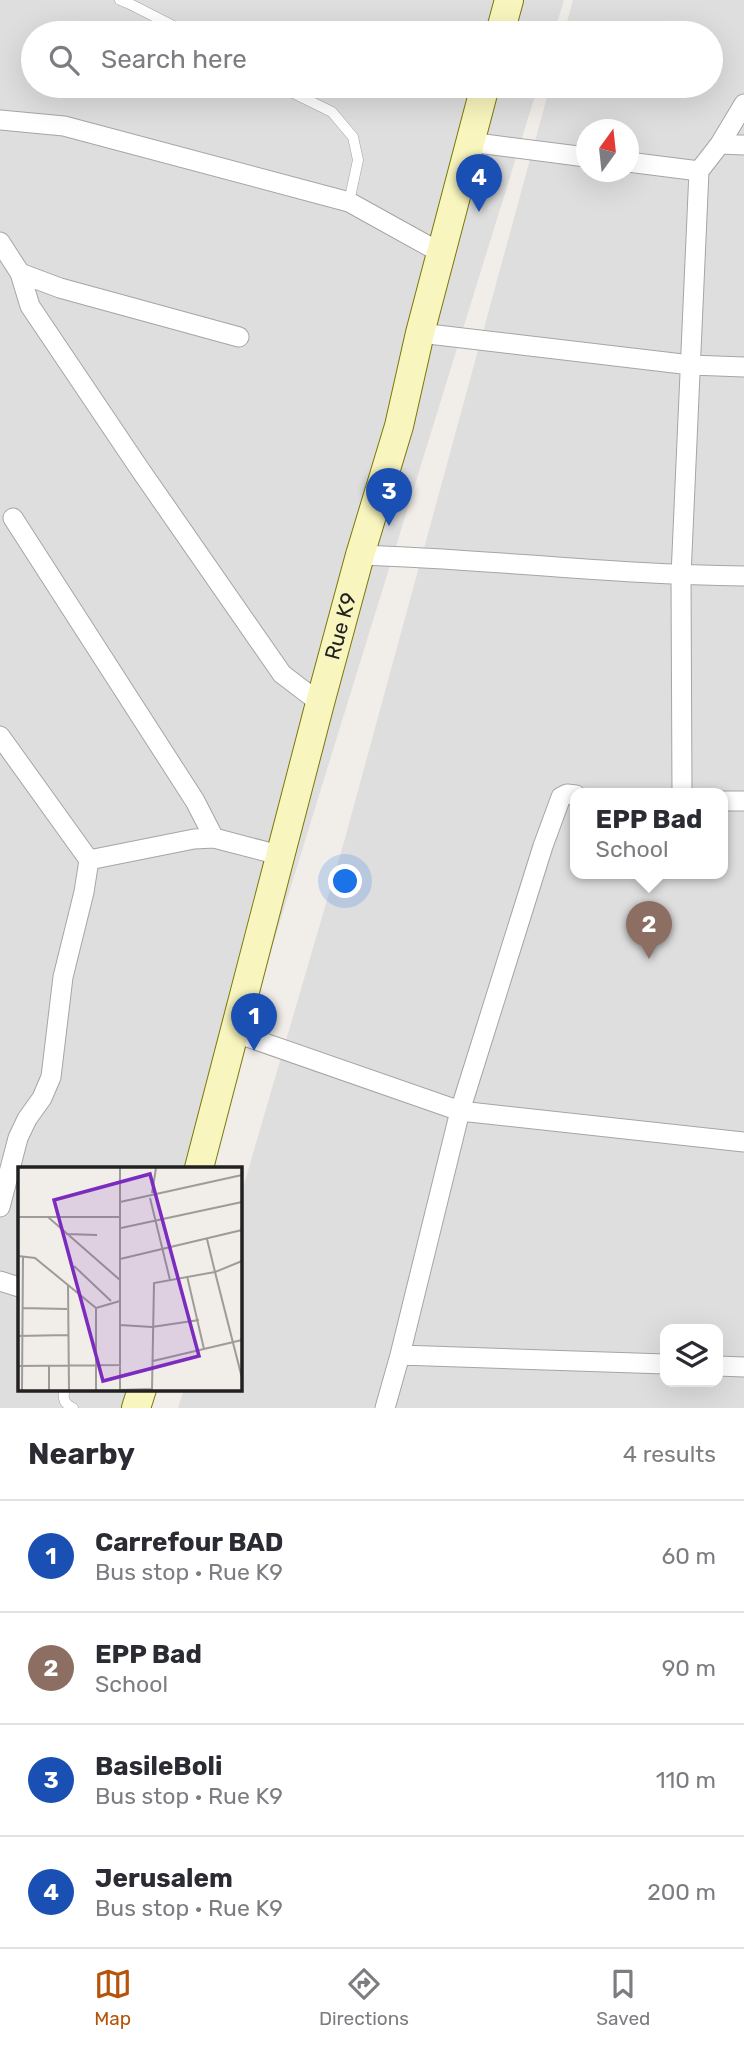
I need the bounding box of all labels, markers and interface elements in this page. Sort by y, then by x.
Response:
search box [21,21,723,98]
icon: search [45,41,83,79]
text: Search here [101,44,247,75]
north arrow [576,119,639,182]
pin: 4 [456,154,502,212]
pin: 3 [366,468,412,526]
street label: Rue K9 [319,590,361,662]
popup [570,788,728,879]
text: EPP Bad [596,804,702,835]
text: School [596,835,669,863]
your location [328,864,362,898]
pin: 2 [626,901,672,959]
pin: 1 [231,993,277,1051]
inset map [18,1167,242,1391]
map controls [660,1324,723,1387]
button: layers [660,1324,723,1387]
text: Nearby [28,1436,135,1472]
text: 4 results [623,1440,716,1468]
text: Carrefour BAD [95,1527,283,1558]
text: 1 [45,1542,57,1570]
text: 60 m [661,1542,716,1570]
text: Bus stop · Rue K9 [95,1558,283,1586]
text: EPP Bad [95,1639,202,1670]
text: 2 [44,1654,58,1682]
text: 90 m [662,1654,716,1682]
text: School [95,1670,168,1698]
text: BasileBoli [95,1751,222,1782]
text: 3 [43,1766,59,1794]
text: 110 m [656,1766,716,1794]
text: Bus stop · Rue K9 [95,1782,283,1810]
text: Jerusalem [95,1863,233,1894]
text: 4 [43,1878,59,1906]
text: 200 m [647,1878,716,1906]
text: Bus stop · Rue K9 [95,1894,283,1922]
tab: Map [94,1965,132,2030]
tab: Directions [319,1965,409,2030]
tab: Saved [596,1965,650,2030]

